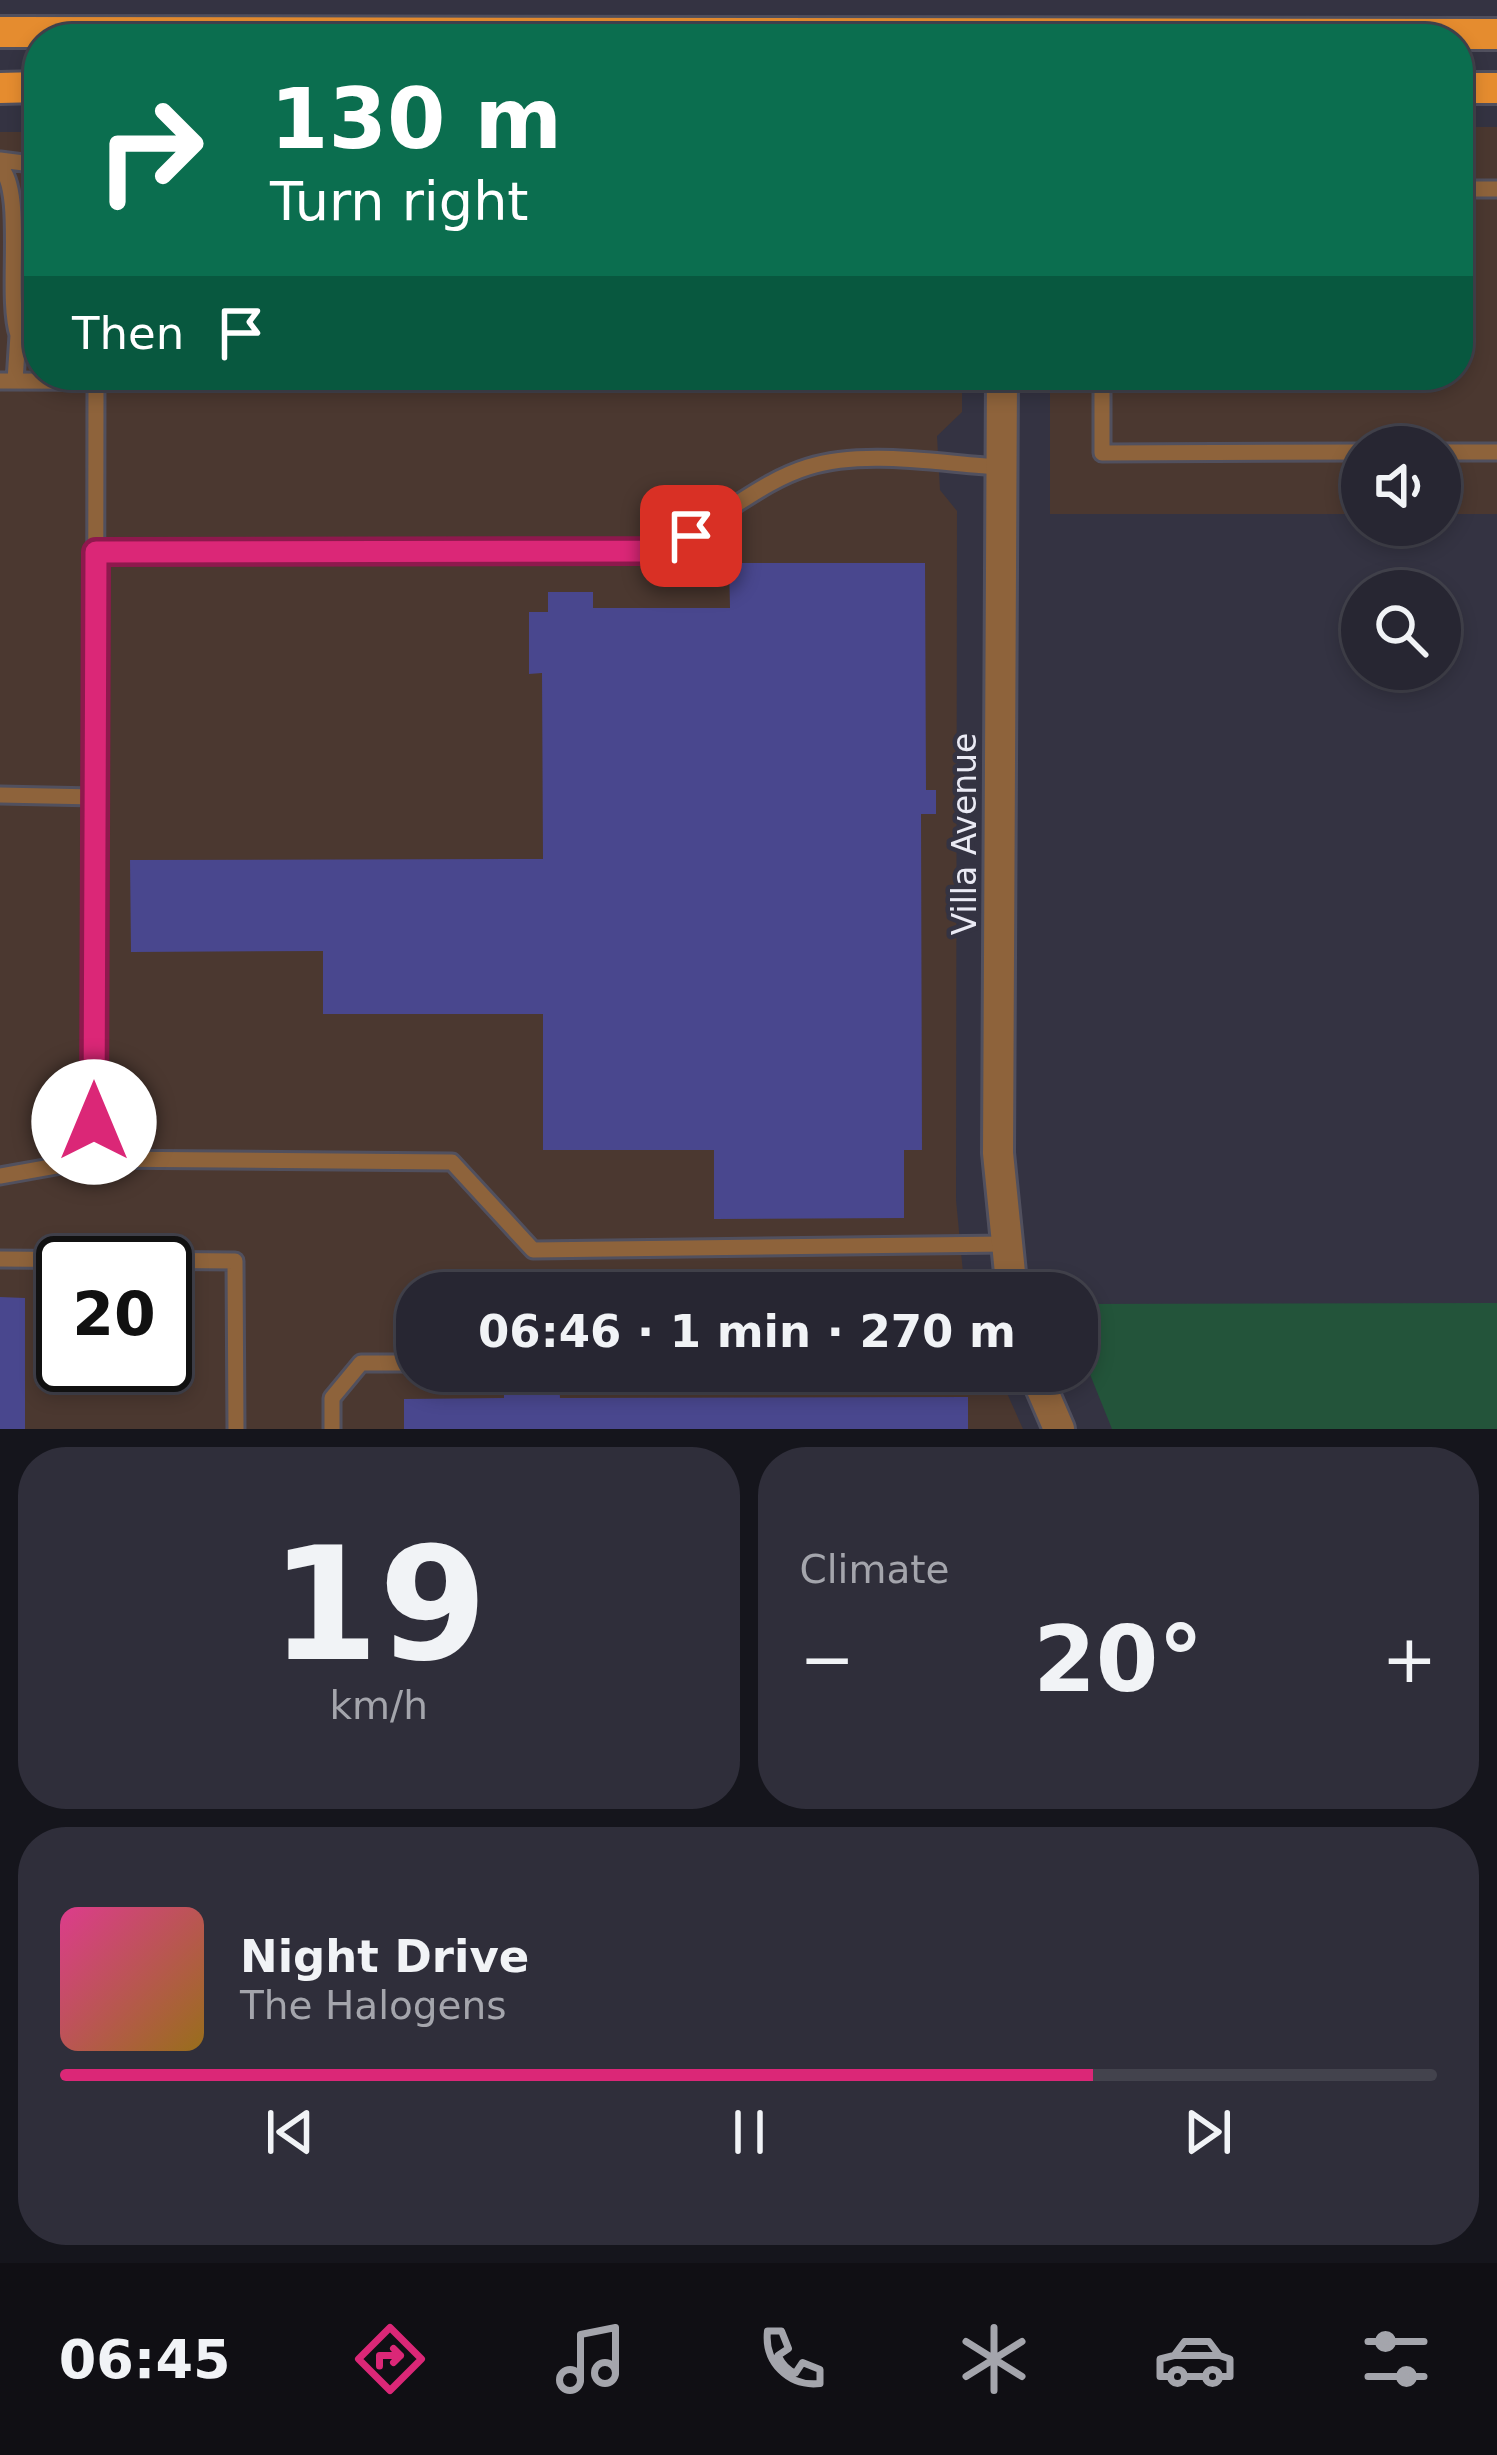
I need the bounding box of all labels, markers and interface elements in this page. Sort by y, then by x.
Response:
text: 130 m [270,70,562,168]
icon: right [72,72,228,228]
text: Turn right [270,170,529,233]
icon: arrive [208,300,274,366]
text: Then [72,307,184,360]
map controls [1341,426,1461,690]
button: sound [1341,426,1461,546]
pin [640,485,742,587]
icon: arrive [658,503,724,569]
button: search [1341,570,1461,690]
street label: Villa Avenue [945,733,984,935]
position arrow [31,1059,157,1185]
speed limit sign: 20 [36,1236,192,1392]
text: 06:46 · 1 min · 270 m [478,1305,1016,1358]
text: 19 [270,1514,487,1696]
text: Climate [800,1547,950,1592]
text: 20° [1033,1607,1203,1712]
text: − [800,1621,855,1698]
text: + [1382,1621,1437,1698]
text: km/h [330,1683,428,1728]
text: Night Drive [240,1930,529,1983]
text: The Halogens [240,1983,507,2028]
icon: previous [257,2099,323,2165]
icon: pause [716,2099,782,2165]
icon: next [1175,2099,1241,2165]
icon: directions [348,2317,432,2401]
icon: music [549,2317,633,2401]
icon: phone [750,2317,834,2401]
icon: climate [952,2317,1036,2401]
icon: car [1153,2317,1237,2401]
icon: filters [1354,2317,1438,2401]
text: 06:45 [59,2328,231,2391]

